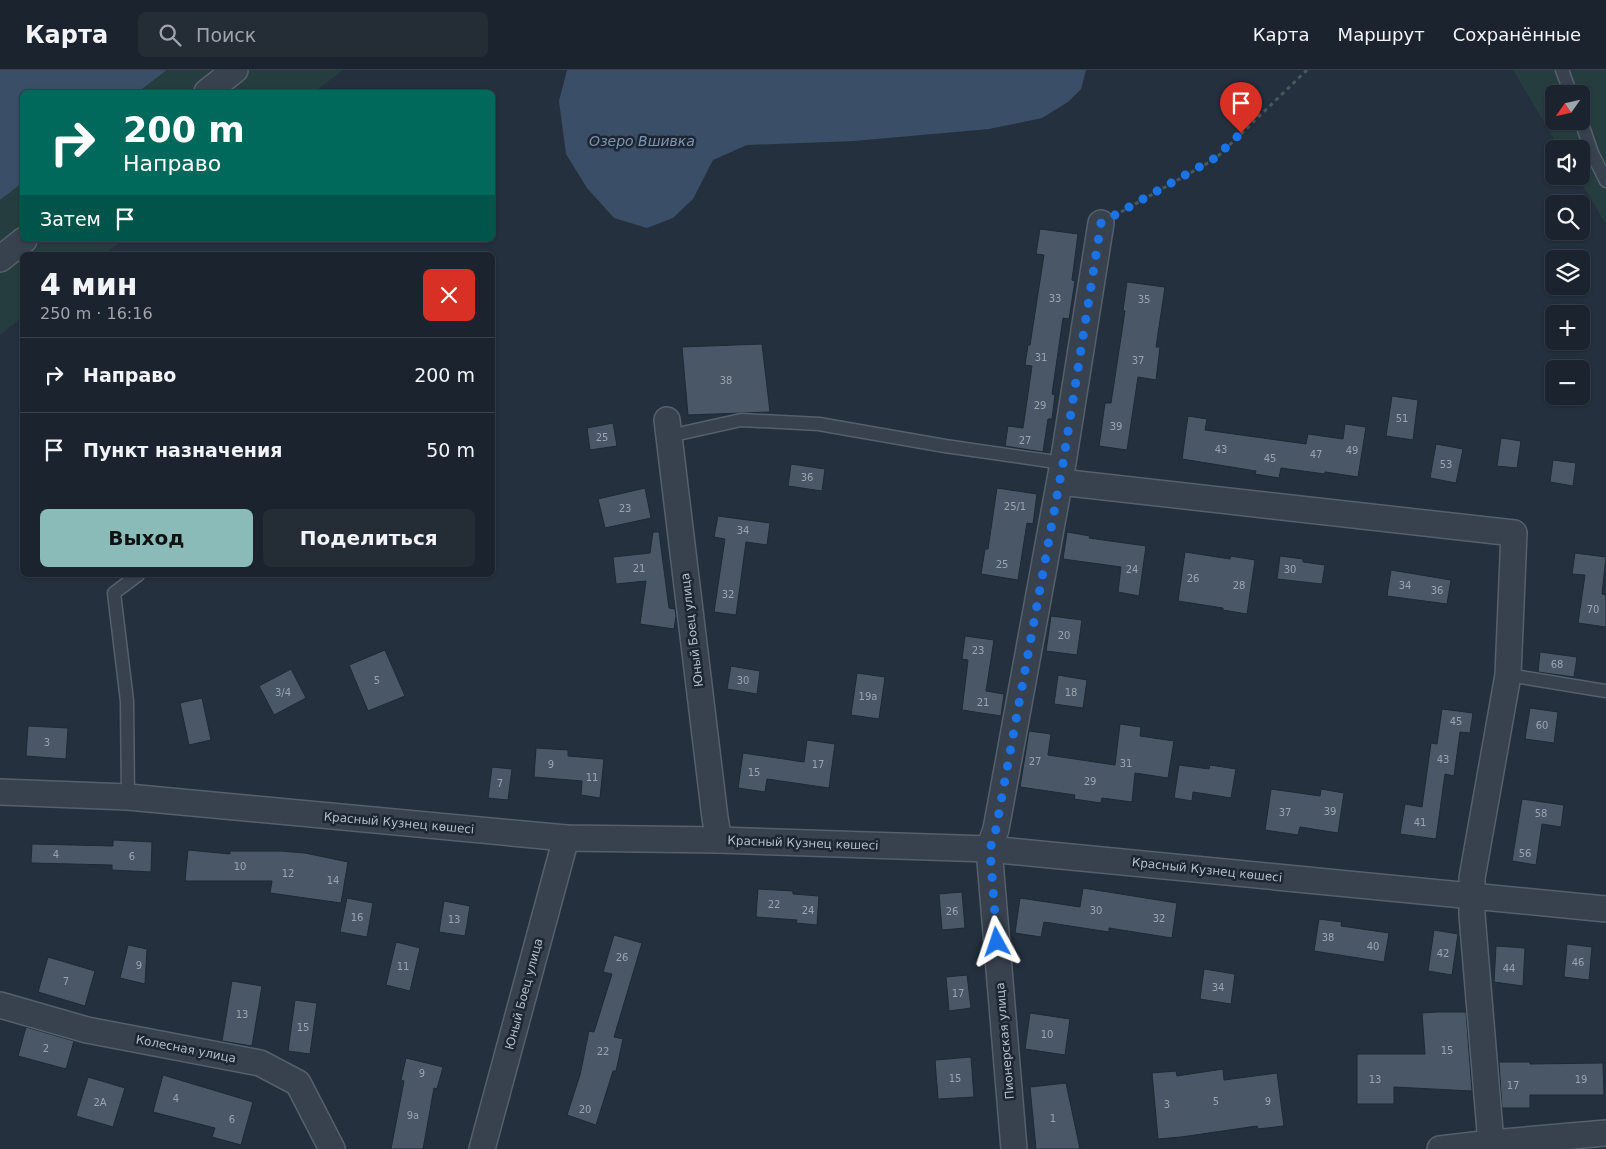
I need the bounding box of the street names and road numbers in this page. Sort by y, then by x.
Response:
street label: Юный Боец улица [678,572,706,688]
street label: Красный Кузнец көшесі [323,809,475,837]
street label: Красный Кузнец көшесі [727,833,879,853]
street label: Красный Кузнец көшесі [1131,855,1283,885]
street label: Юный Боец улица [502,937,546,1051]
street label: Пионерская улица [993,982,1017,1100]
street label: Колесная улица [135,1032,237,1066]

